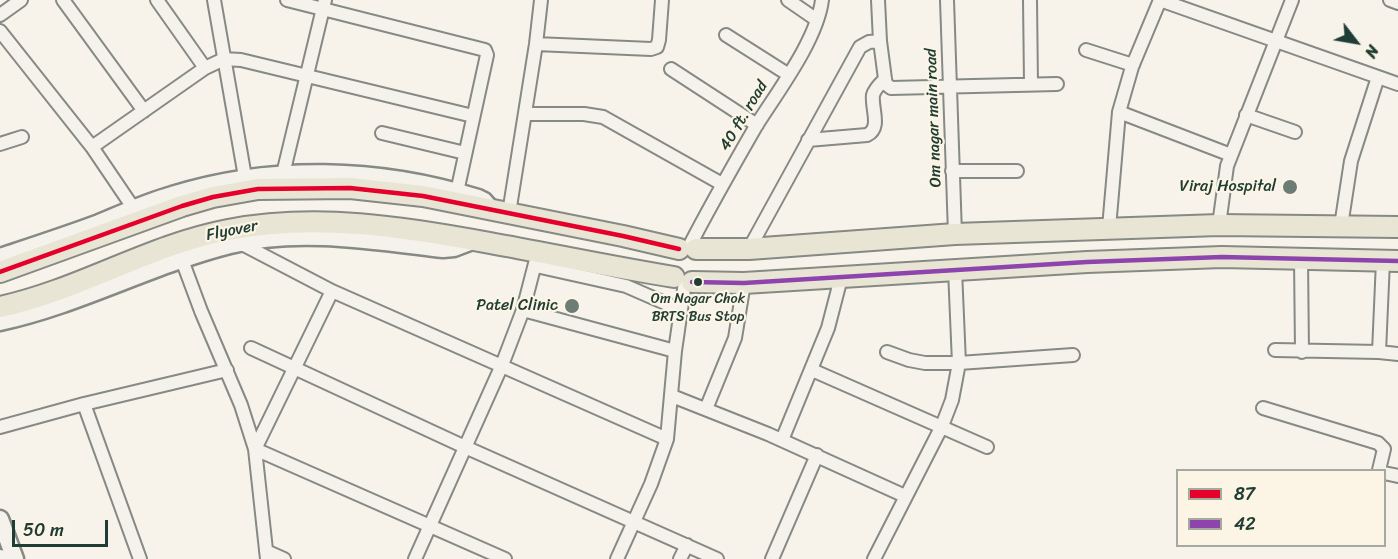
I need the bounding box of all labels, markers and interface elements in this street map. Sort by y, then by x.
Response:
north arrow [1326,12,1386,72]
text: N [1357,39,1387,64]
street label: Om nagar main road [922,48,946,188]
street label: 40 ft. road [716,78,772,154]
place label: Viraj Hospital [1179,177,1276,197]
marker: Viraj Hospital [1281,178,1299,196]
street label: Flyover [205,217,259,245]
marker: Om Nagar Chok BRTS Bus Stop [692,276,704,288]
place label: Om Nagar Chok BRTS Bus Stop [651,291,745,324]
place label: Patel Clinic [476,296,558,316]
marker: Patel Clinic [563,297,581,315]
legend [1176,469,1386,547]
text: 87 [1234,478,1255,510]
scale bar [15,508,111,546]
text: 42 [1234,508,1256,540]
text: 50 m [23,514,64,546]

